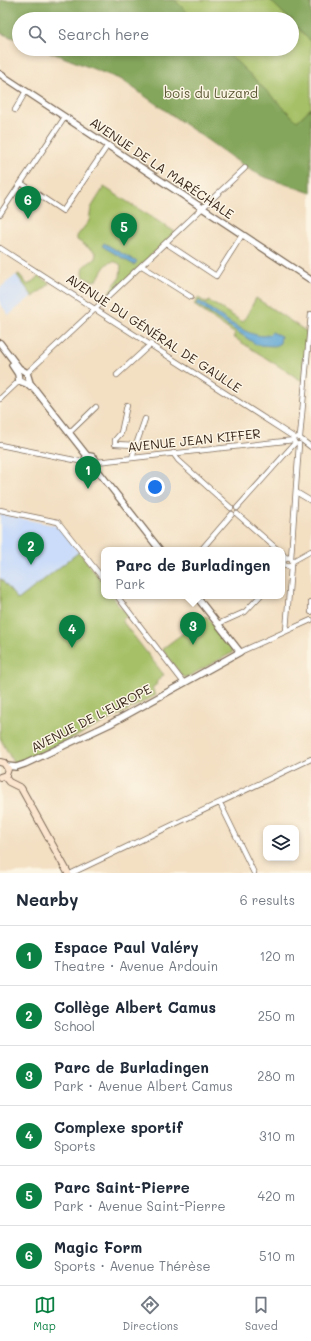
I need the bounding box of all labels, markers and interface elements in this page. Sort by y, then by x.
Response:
search box [12,12,299,56]
icon: search [26,23,48,45]
text: Search here [58,24,149,44]
park label: bois du Luzard [164,84,258,101]
street label: AVENUE DE LA MARÉCHALE [87,113,238,222]
pin: 6 [15,186,41,219]
pin: 5 [111,213,137,246]
street label: AVENUE DU GÉNÉRAL DE GAULLE [63,269,245,396]
street label: AVENUE JEAN KIFFER [126,424,261,455]
pin: 1 [75,456,101,489]
your location [145,477,165,497]
pin: 2 [18,532,44,565]
popup [101,547,285,599]
text: Parc de Burladingen [116,555,270,575]
text: Park [116,575,145,592]
pin: 3 [180,612,206,645]
pin: 4 [59,615,85,648]
street label: AVENUE DE L'EUROPE [28,680,154,755]
map controls [263,825,299,861]
button: layers [263,825,299,861]
text: Nearby [16,888,78,910]
text: 6 results [240,891,295,908]
text: Espace Paul Valéry [54,937,199,957]
text: 1 [26,947,32,964]
text: 120 m [259,947,295,964]
text: Theatre · Avenue Ardouin [54,957,218,974]
text: Collège Albert Camus [54,997,216,1017]
text: 2 [25,1007,33,1024]
text: 250 m [258,1007,295,1024]
text: School [54,1017,95,1034]
text: Parc de Burladingen [54,1057,209,1077]
text: 3 [25,1067,33,1084]
text: 280 m [257,1067,295,1084]
text: Park · Avenue Albert Camus [54,1077,233,1094]
text: Complexe sportif [54,1117,183,1137]
text: 4 [25,1127,33,1144]
text: 310 m [259,1127,295,1144]
text: Sports [54,1137,96,1154]
text: Parc Saint-Pierre [54,1177,190,1197]
text: 5 [25,1187,33,1204]
text: 420 m [258,1187,295,1204]
text: Park · Avenue Saint-Pierre [54,1197,225,1214]
text: Magic Form [54,1237,142,1257]
text: 6 [25,1247,33,1264]
text: 510 m [259,1247,295,1264]
text: Sports · Avenue Thérèse [54,1257,211,1274]
tab: Map [33,1294,56,1333]
tab: Directions [122,1294,178,1333]
tab: Saved [245,1294,278,1333]

